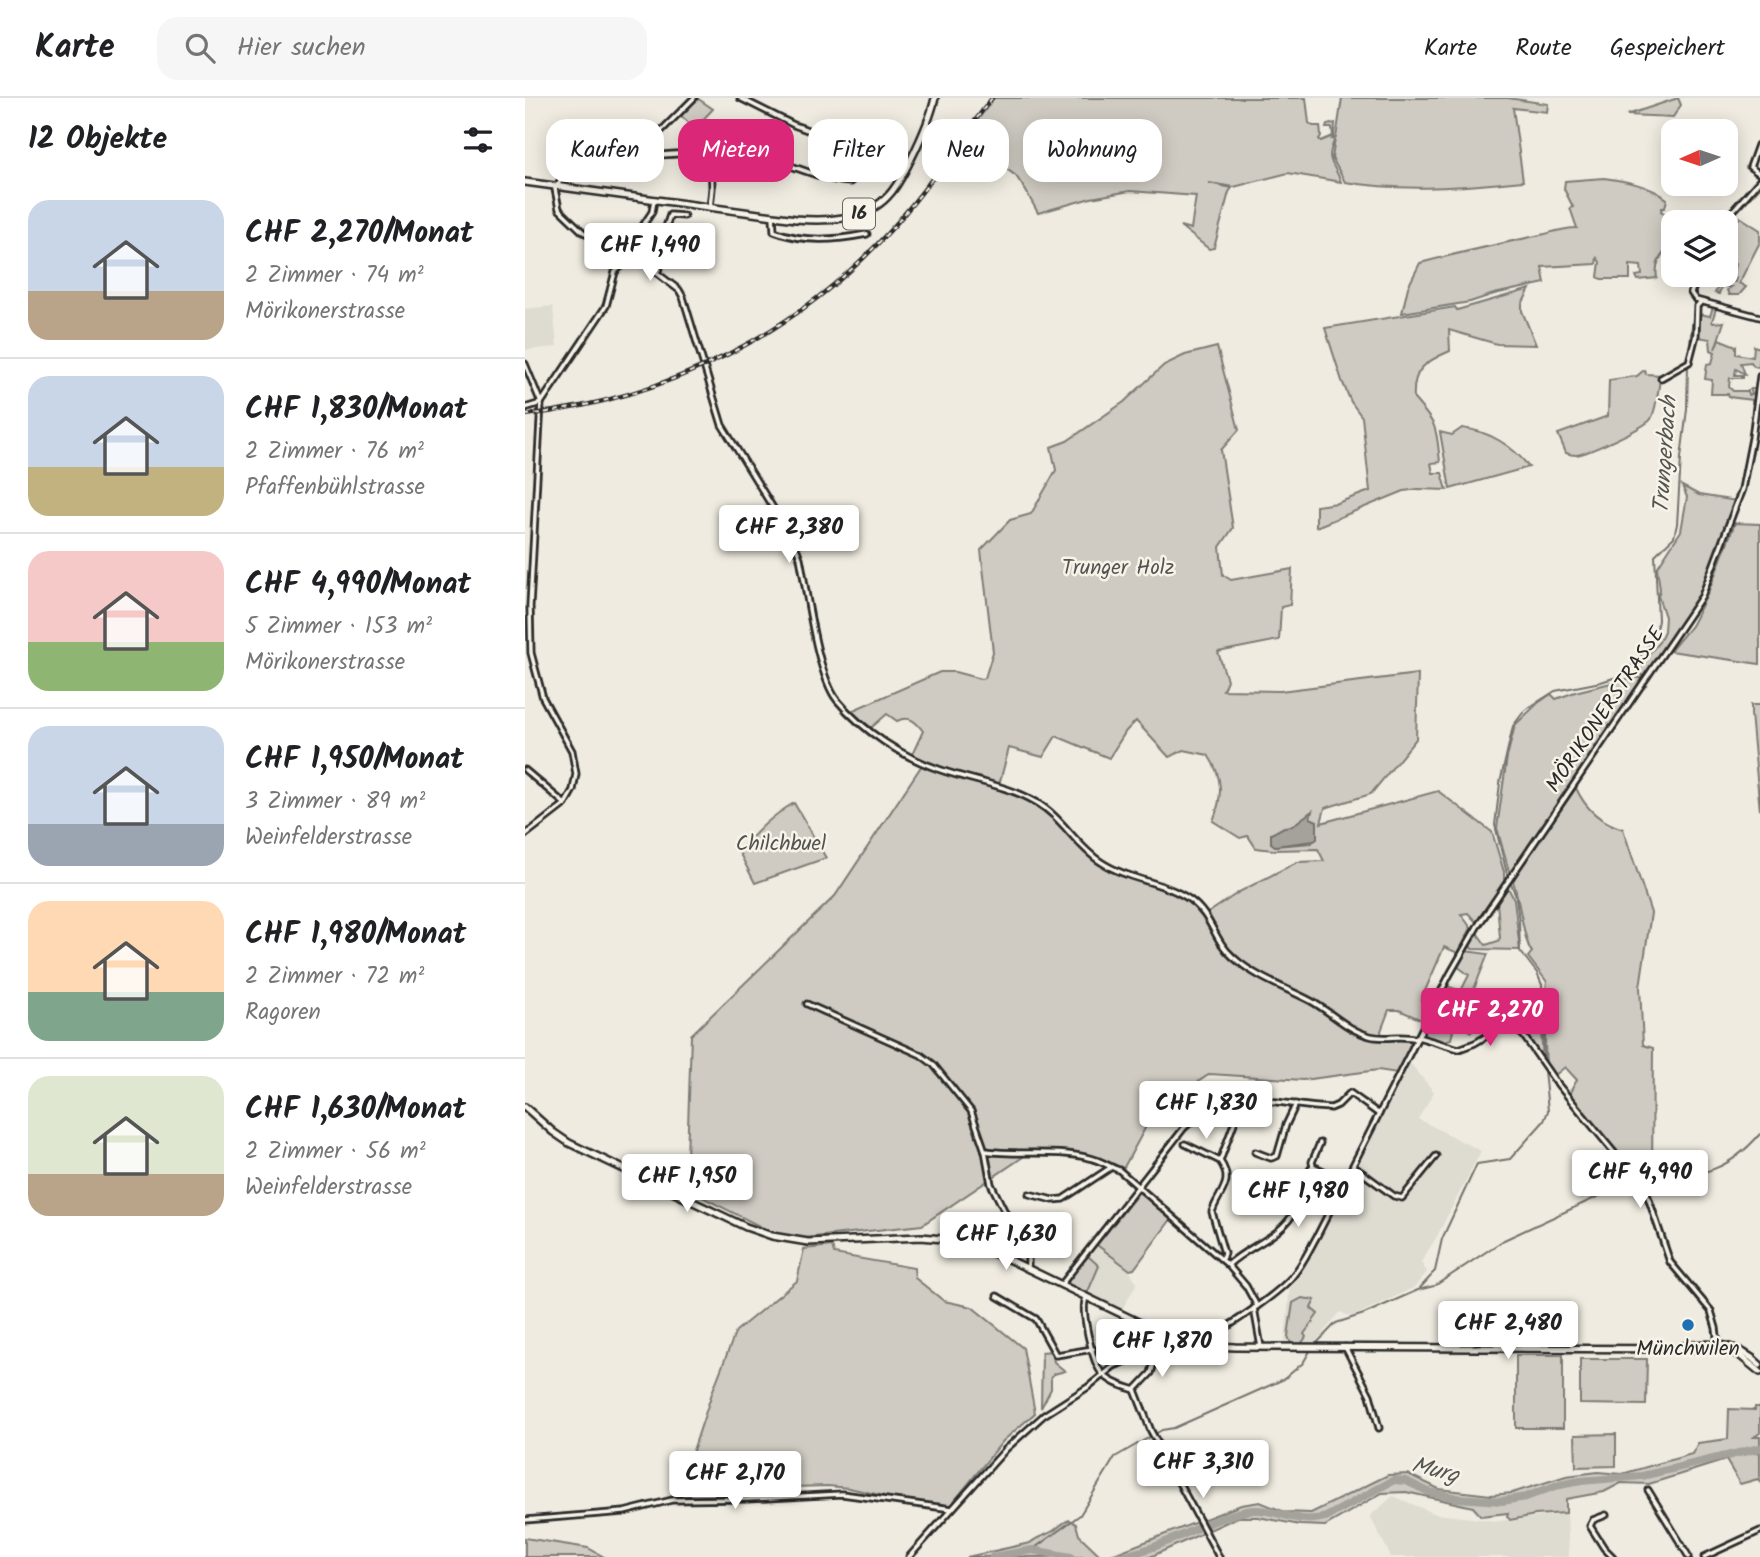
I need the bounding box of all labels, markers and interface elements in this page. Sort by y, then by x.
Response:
search box [157,17,647,80]
text: Karte [35,22,115,75]
text: Hier suchen [237,27,366,69]
icon: search [181,29,219,67]
text: Karte [1424,29,1477,68]
text: Route [1515,29,1572,68]
text: Gespeichert [1610,29,1725,68]
text: 12 Objekte [28,116,167,164]
chip: Kaufen [546,119,664,182]
chip: Mieten [678,119,794,182]
chip: Filter [808,119,908,182]
chip: Neu [922,119,1009,182]
chip: Wohnung [1023,119,1162,182]
north arrow [1661,119,1738,196]
map controls [1661,119,1738,287]
icon: filters [459,121,497,159]
road number: 16 [843,198,875,230]
text: CHF 2,270/Monat [245,210,474,258]
button: layers [1661,210,1738,287]
pin: CHF 1,490 [570,223,730,283]
icon: home [84,228,168,312]
text: CHF 1,490 [600,228,700,264]
text: 2 Zimmer · 74 m² [245,258,424,294]
text: Mörikonerstrasse [245,294,405,330]
text: CHF 1,830/Monat [245,386,468,434]
water label: Trungerbach [1644,393,1688,515]
icon: home [84,404,168,488]
text: 2 Zimmer · 76 m² [245,434,424,470]
text: Pfaffenbühlstrasse [245,470,425,506]
pin: CHF 2,380 [709,505,869,565]
text: CHF 2,380 [735,510,843,546]
park label: Trunger Holz [1062,552,1174,585]
text: CHF 4,990/Monat [245,561,471,609]
icon: home [84,579,168,663]
text: 5 Zimmer · 153 m² [245,609,432,645]
street label: MÖRIKONERSTRASSE [1538,620,1674,800]
text: Mörikonerstrasse [245,645,405,681]
text: CHF 1,950/Monat [245,736,464,784]
icon: home [84,754,168,838]
text: 3 Zimmer · 89 m² [245,784,425,820]
text: Weinfelderstrasse [245,820,412,856]
park label: Chilchbuel [736,828,826,861]
text: CHF 1,980/Monat [245,911,466,959]
icon: home [84,929,168,1013]
text: 2 Zimmer · 72 m² [245,959,424,995]
pin: CHF 2,270 [1410,988,1570,1048]
text: CHF 2,270 [1437,993,1543,1029]
text: Ragoren [245,995,321,1031]
pin: CHF 1,830 [1126,1082,1286,1141]
text: CHF 1,630/Monat [245,1086,466,1134]
text: CHF 1,830 [1155,1086,1257,1122]
icon: home [84,1104,168,1188]
text: 2 Zimmer · 56 m² [245,1134,426,1170]
pin: CHF 4,990 [1560,1150,1720,1210]
pin: CHF 1,950 [607,1154,767,1214]
text: CHF 4,990 [1588,1155,1692,1191]
text: CHF 1,950 [638,1159,736,1195]
text: Weinfelderstrasse [245,1170,412,1206]
pin: CHF 1,980 [1218,1170,1378,1229]
text: CHF 1,980 [1248,1174,1348,1210]
pin: CHF 1,630 [926,1212,1086,1272]
text: CHF 1,630 [956,1217,1056,1253]
pin: CHF 2,480 [1428,1302,1588,1361]
text: CHF 2,480 [1454,1306,1562,1342]
marker: Münchwilen [1680,1317,1696,1333]
pin: CHF 1,870 [1082,1320,1242,1379]
text: CHF 1,870 [1112,1324,1212,1360]
place label: Münchwilen [1636,1333,1740,1366]
pin: CHF 3,310 [1123,1440,1283,1500]
text: CHF 3,310 [1153,1445,1253,1481]
water label: Murg [1407,1448,1465,1495]
pin: CHF 2,170 [655,1452,815,1511]
text: CHF 2,170 [685,1456,785,1492]

